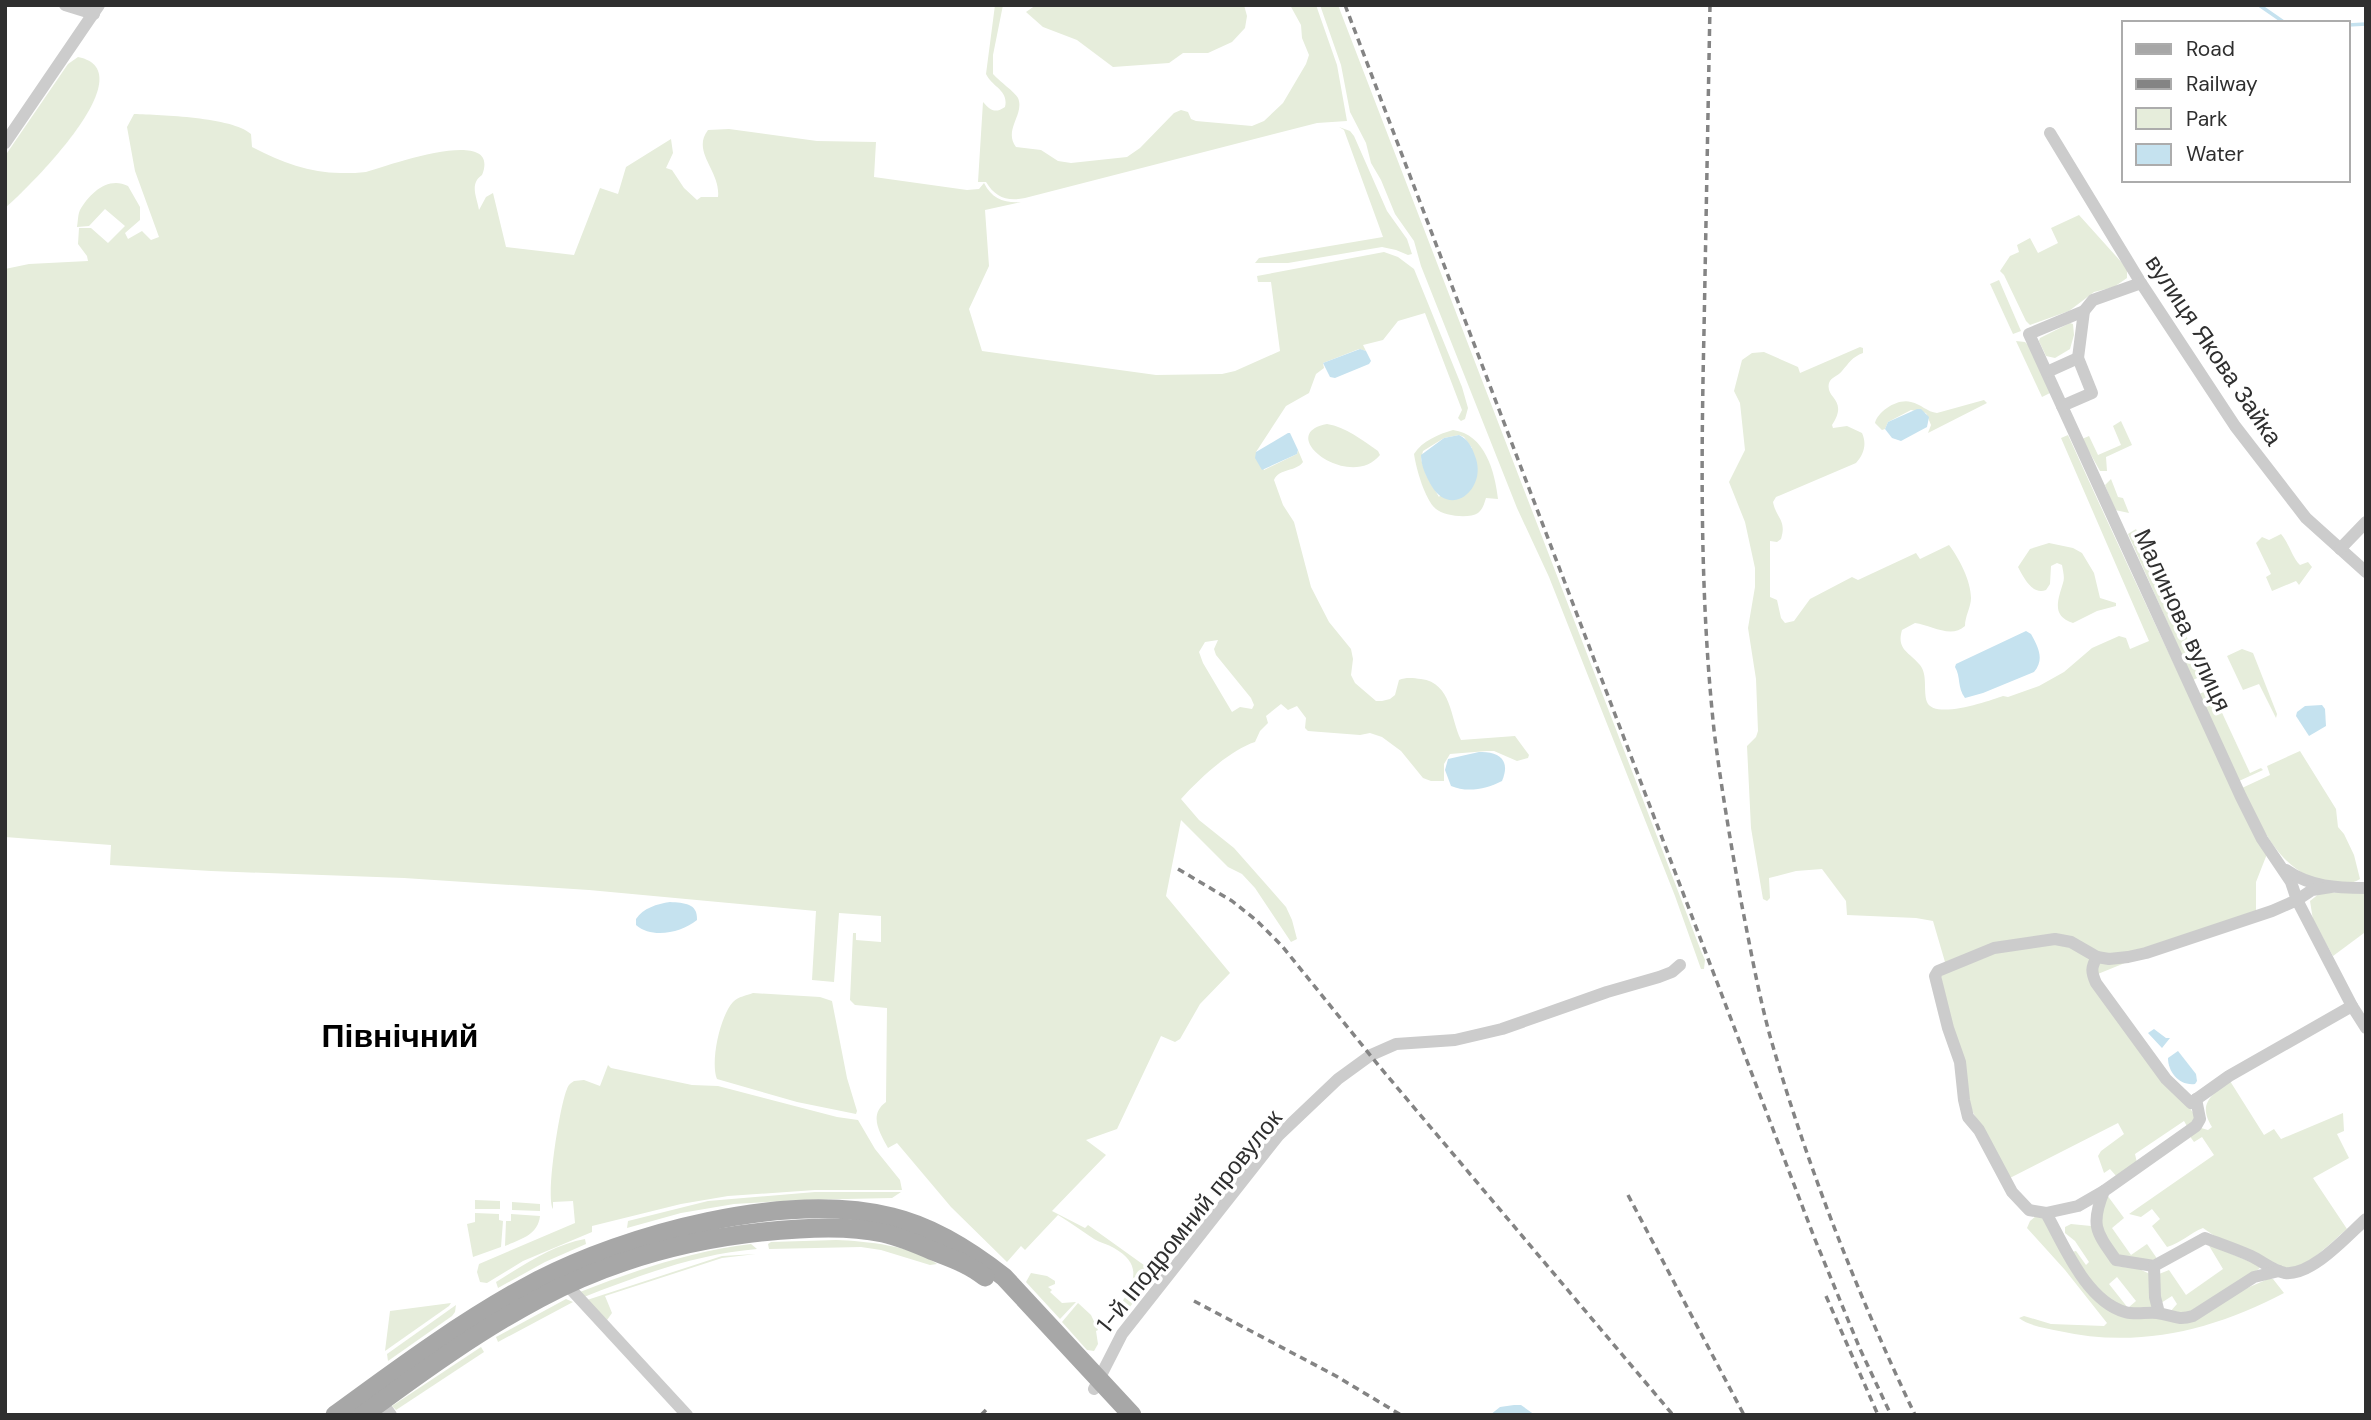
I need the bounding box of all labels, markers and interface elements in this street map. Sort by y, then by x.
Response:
legend [2122,21,2350,182]
text: Road [2186,35,2235,63]
text: Railway [2186,70,2258,98]
text: Park [2186,105,2228,133]
text: Water [2186,140,2244,168]
street label: вулиця Якова Зайка [2139,249,2290,452]
street label: Малинова вулиця [2127,524,2239,716]
district label: Північний [321,1015,479,1057]
street label: 1-й Іподромний провулок [1090,1103,1289,1339]

